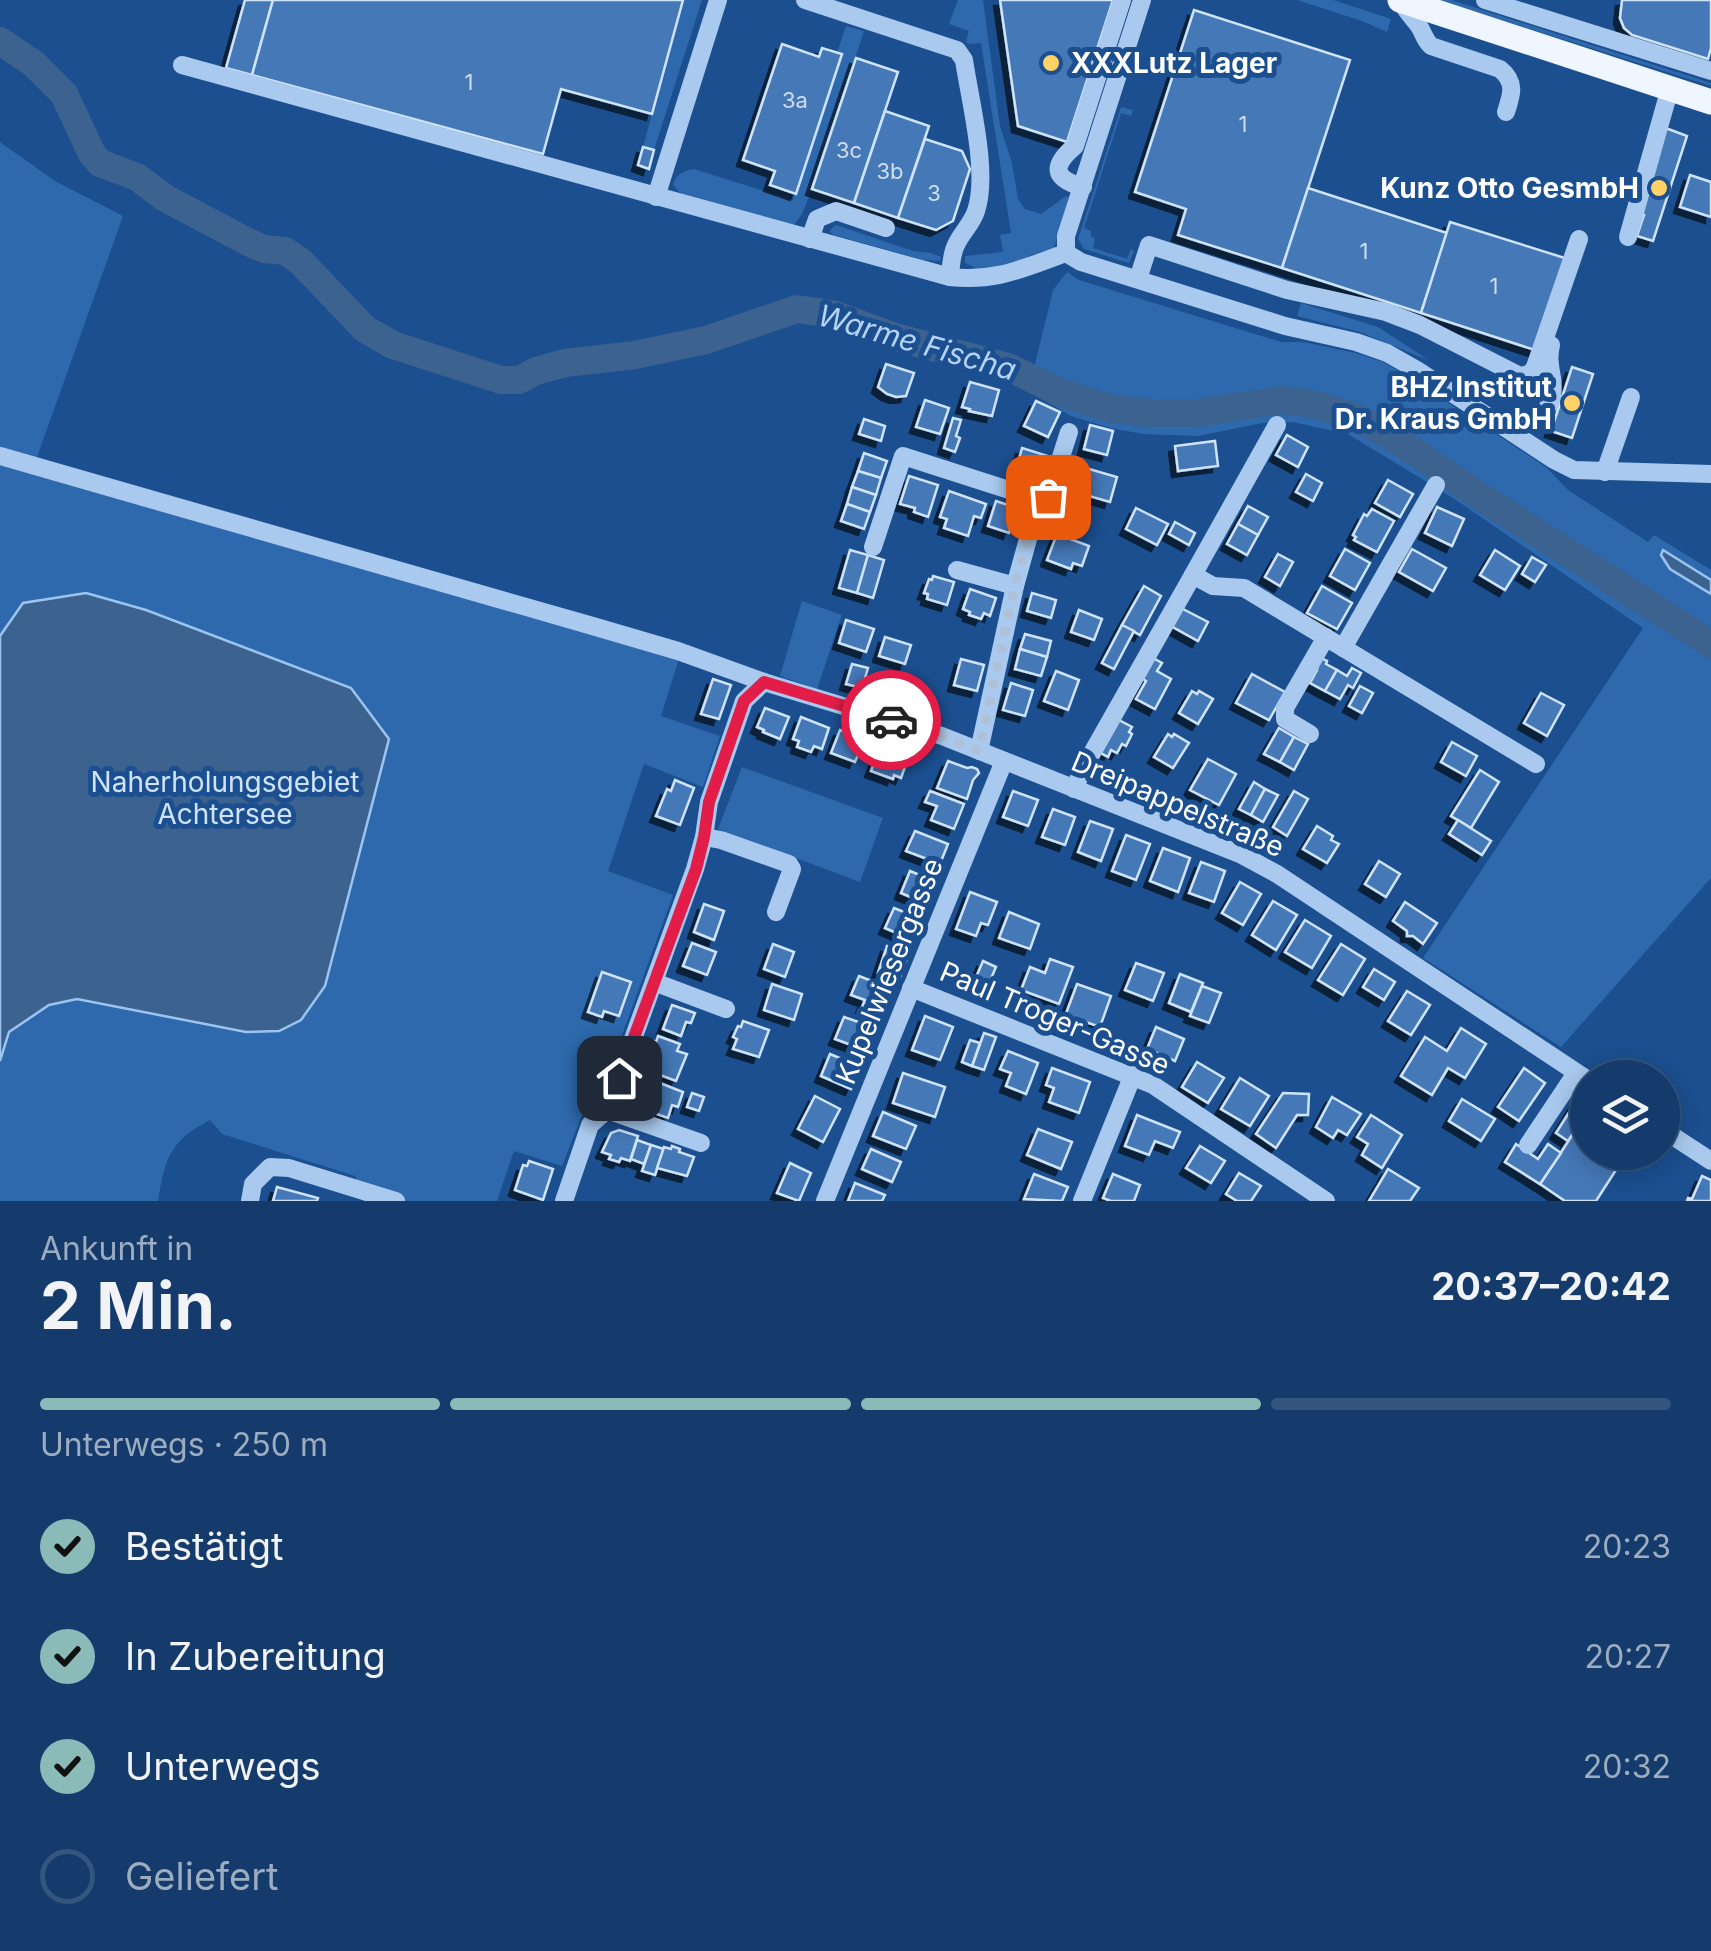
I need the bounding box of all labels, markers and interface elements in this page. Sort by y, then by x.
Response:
place label: XXXLutz Lager [1071,46,1277,80]
marker: XXXLutz Lager [1040,52,1062,74]
house number: 1 [465,69,473,95]
house number: 3a [782,87,808,113]
house number: 1 [1239,111,1247,137]
house number: 3c [836,137,862,163]
house number: 3b [876,158,904,184]
place label: Kunz Otto GesmbH [1380,171,1639,205]
marker: Kunz Otto GesmbH [1648,177,1670,199]
house number: 3 [927,180,941,206]
house number: 1 [1360,238,1368,264]
house number: 1 [1490,273,1498,299]
water label: Warme Fischa [814,297,1020,388]
place label: BHZ Institut Dr. Kraus GmbH [1335,370,1552,436]
marker: BHZ Institut Dr. Kraus GmbH [1561,392,1583,414]
pin [1006,455,1091,540]
icon: bag [1021,470,1076,525]
courier [841,670,941,770]
icon: car [864,693,919,748]
street label: Dreipappelstraße [1067,744,1289,864]
park label: Naherholungsgebiet Achtersee [91,765,359,831]
street label: Kupelwiesergasse [828,853,950,1089]
street label: Paul Troger-Gasse [935,954,1175,1082]
pin [577,1036,662,1121]
icon: home [592,1051,647,1106]
map controls [1570,1060,1680,1170]
button: layers [1570,1060,1680,1170]
text: Ankunft in [40,1229,193,1268]
text: 20:37–20:42 [1431,1263,1671,1309]
text: 2 Min. [40,1266,237,1345]
text: Unterwegs · 250 m [40,1425,328,1464]
icon: check [40,1519,95,1574]
text: Bestätigt [125,1523,283,1569]
text: 20:23 [1583,1527,1671,1566]
icon: check [40,1629,95,1684]
text: In Zubereitung [125,1633,386,1679]
text: 20:27 [1584,1637,1671,1676]
icon: check [40,1739,95,1794]
text: Unterwegs [125,1743,321,1789]
text: 20:32 [1583,1747,1671,1786]
text: Geliefert [125,1853,279,1899]

